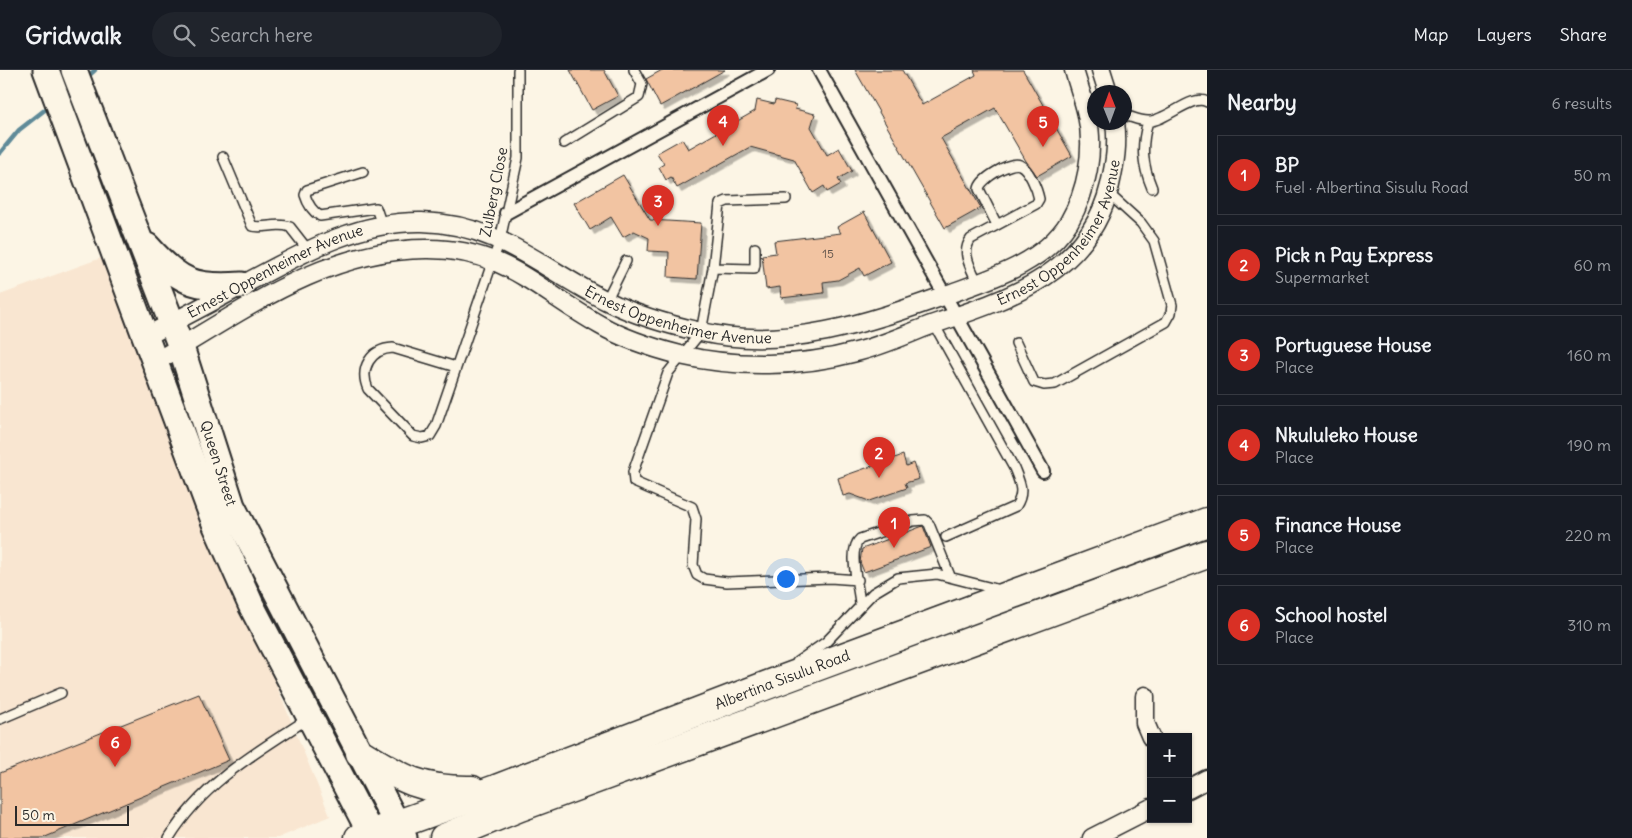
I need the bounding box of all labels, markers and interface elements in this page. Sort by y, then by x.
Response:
search box [152,12,502,57]
text: Gridwalk [25,20,122,50]
icon: search [170,21,198,49]
text: Search here [210,23,313,47]
text: Map [1413,23,1448,46]
text: Layers [1476,23,1532,46]
text: Share [1560,23,1607,46]
north arrow [1087,85,1132,130]
text: Nearby [1227,89,1297,116]
text: 6 results [1551,93,1612,113]
pin: 4 [707,105,739,146]
pin: 5 [1027,106,1059,147]
street label: Zulberg Close [475,145,512,238]
text: BP [1275,153,1299,177]
street label: Ernest Oppenheimer Avenue [994,158,1124,309]
text: 1 [1241,165,1247,185]
text: 50 m [1573,165,1611,185]
text: Fuel · Albertina Sisulu Road [1275,177,1469,197]
pin: 3 [642,185,674,226]
street label: Ernest Oppenheimer Avenue [184,220,365,322]
text: Pick n Pay Express [1275,243,1433,267]
house number: 15 [822,246,834,261]
text: 2 [1240,255,1248,275]
text: 60 m [1573,255,1611,275]
text: Supermarket [1275,267,1369,287]
street label: Ernest Oppenheimer Avenue [582,281,772,347]
text: Portuguese House [1275,333,1431,357]
text: 3 [1239,345,1249,365]
text: 160 m [1567,345,1611,365]
text: Place [1275,357,1314,377]
street label: Queen Street [196,418,241,508]
text: Nkululeko House [1275,423,1418,447]
text: 4 [1239,435,1249,455]
text: 190 m [1567,435,1611,455]
pin: 2 [863,437,895,478]
text: Place [1275,447,1314,467]
pin: 1 [878,507,910,548]
text: Finance House [1275,513,1401,537]
text: 5 [1239,525,1249,545]
text: 220 m [1565,525,1611,545]
text: Place [1275,537,1314,557]
your location [773,566,799,592]
text: School hostel [1275,603,1387,627]
text: 6 [1239,615,1249,635]
text: 310 m [1567,615,1611,635]
text: Place [1275,627,1314,647]
street label: Albertina Sisulu Road [712,645,853,713]
pin: 6 [99,726,131,767]
map controls [1147,733,1192,823]
button: + [1147,733,1192,778]
button: − [1147,778,1192,823]
scale bar [15,803,129,826]
text: 50 m [22,806,55,824]

